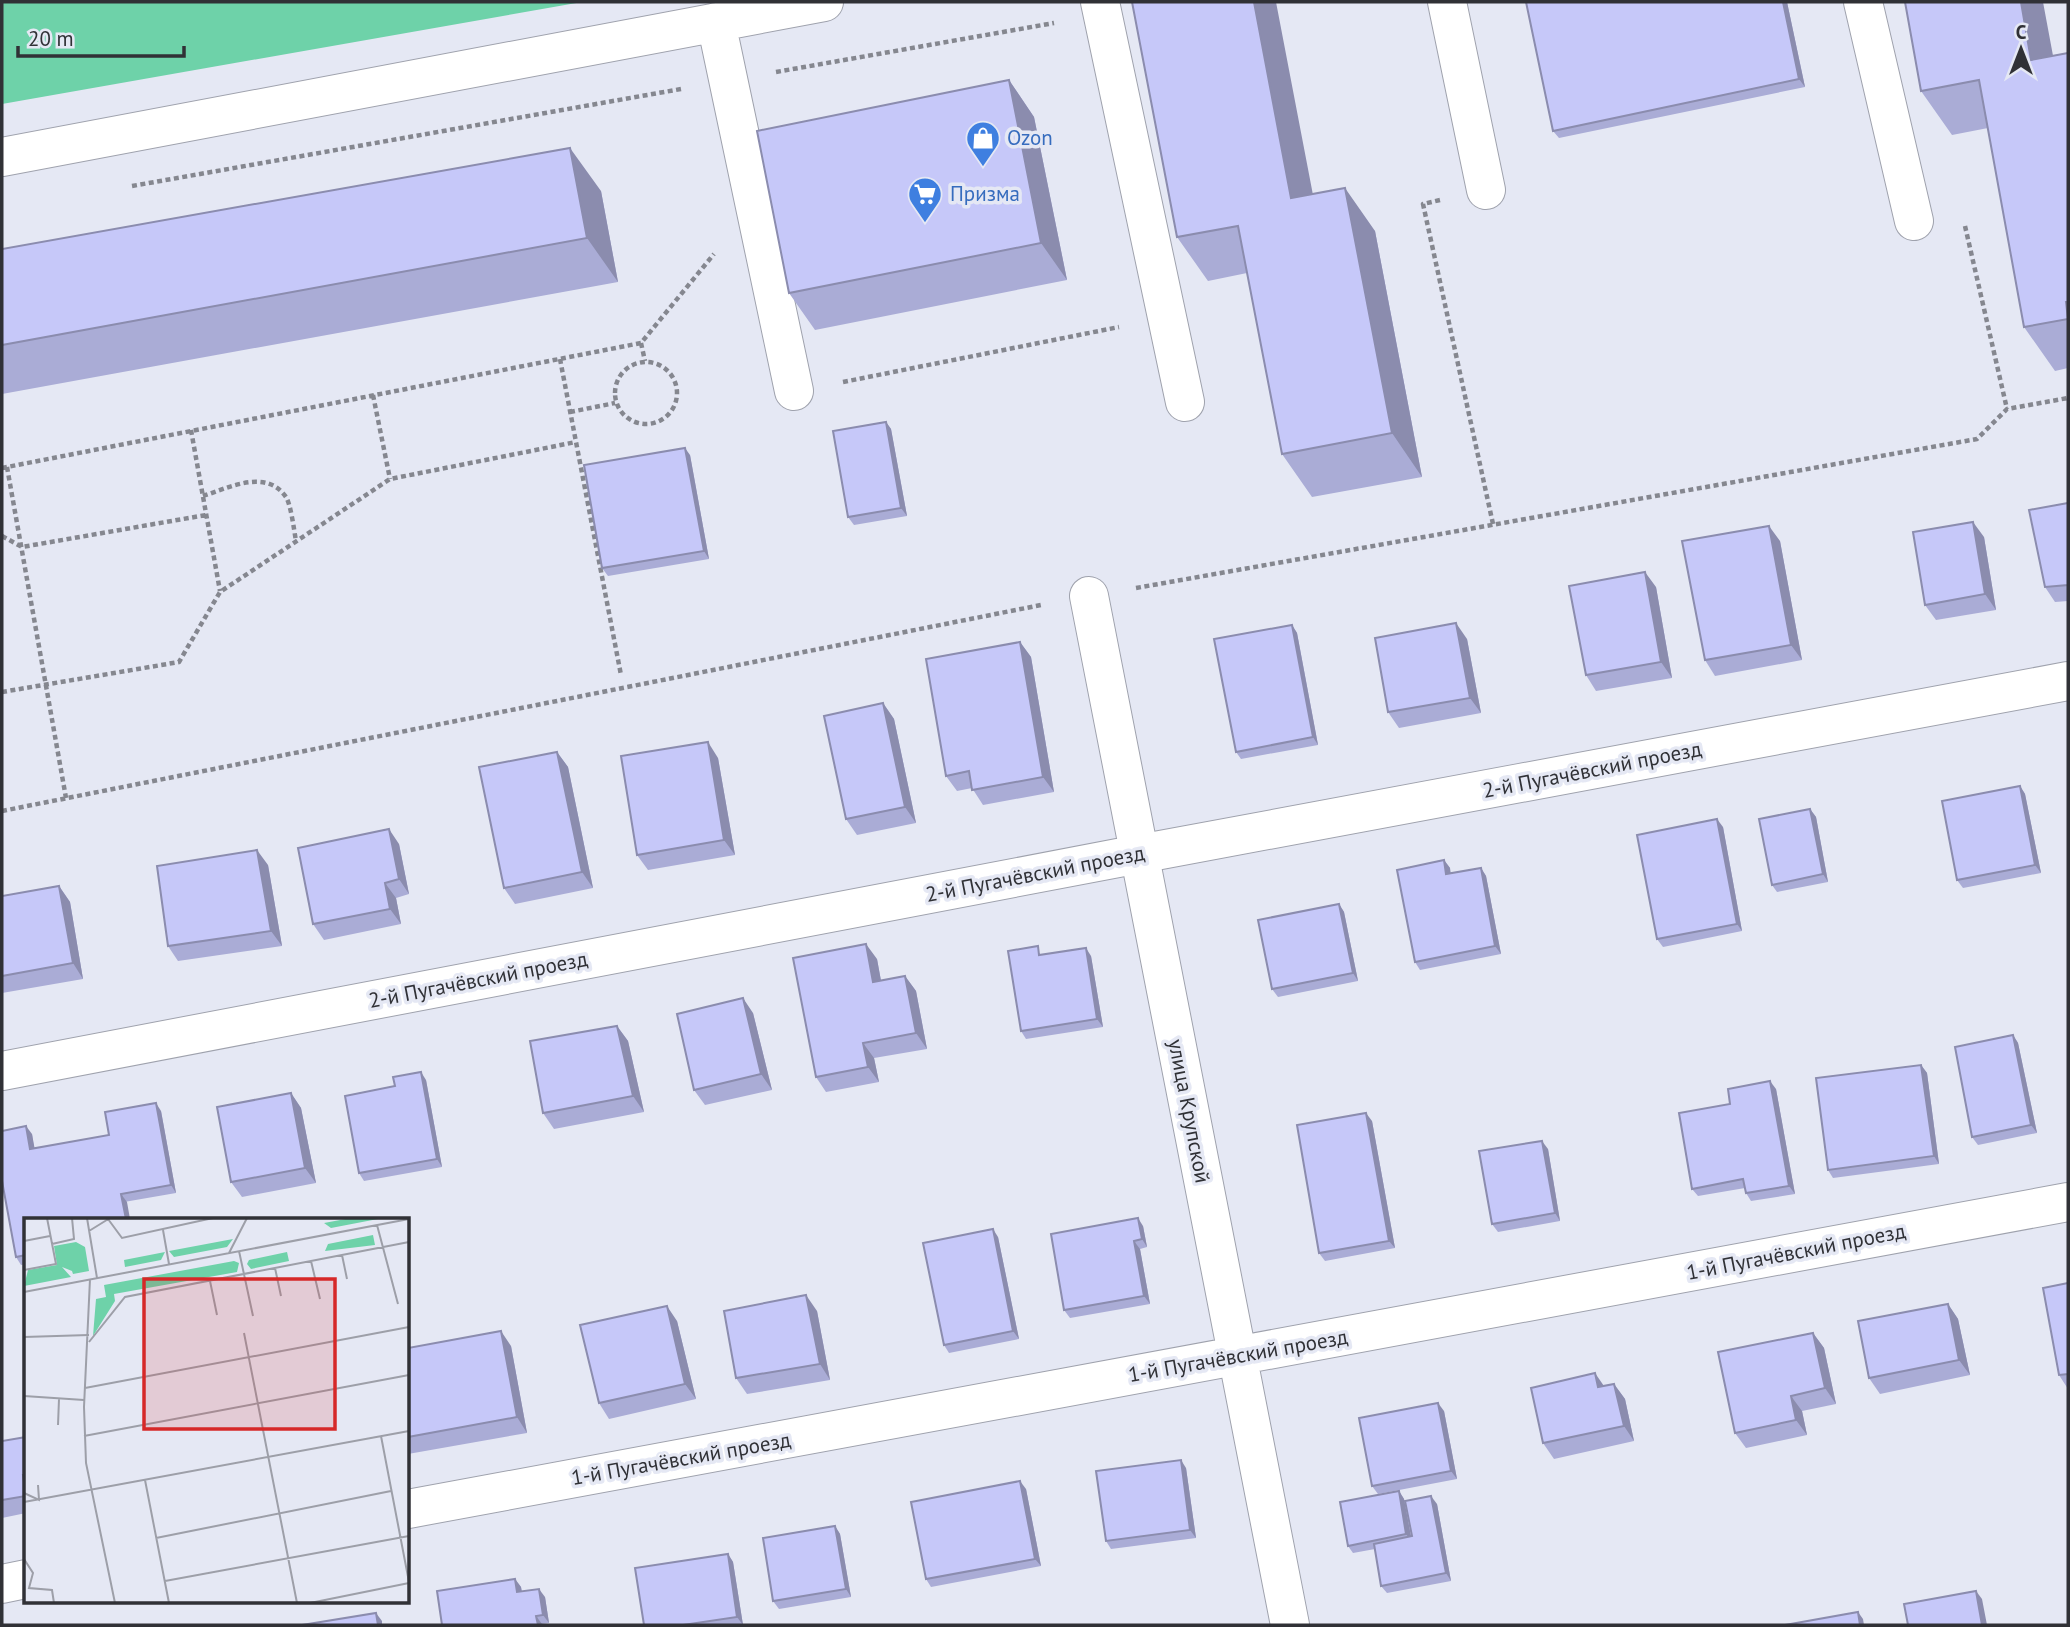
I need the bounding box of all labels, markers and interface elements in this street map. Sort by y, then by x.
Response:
scale bar [18,14,184,58]
north arrow [1986,14,2056,84]
text: С [2016,20,2027,44]
text: 20 m [28,25,74,52]
shop icon: Ozon [964,119,1002,168]
place label: Ozon [1007,124,1053,151]
supermarket icon: Призма [906,175,944,224]
place label: Призма [950,180,1020,207]
street label: 2-й Пугачёвский проезд [1480,735,1704,804]
street label: 2-й Пугачёвский проезд [923,839,1147,908]
street label: 2-й Пугачёвский проезд [366,945,590,1014]
street label: улица Крупской [1162,1037,1217,1185]
street label: 1-й Пугачёвский проезд [1684,1217,1908,1286]
inset map [24,1218,410,1602]
street label: 1-й Пугачёвский проезд [1126,1323,1350,1388]
street label: 1-й Пугачёвский проезд [569,1426,793,1491]

